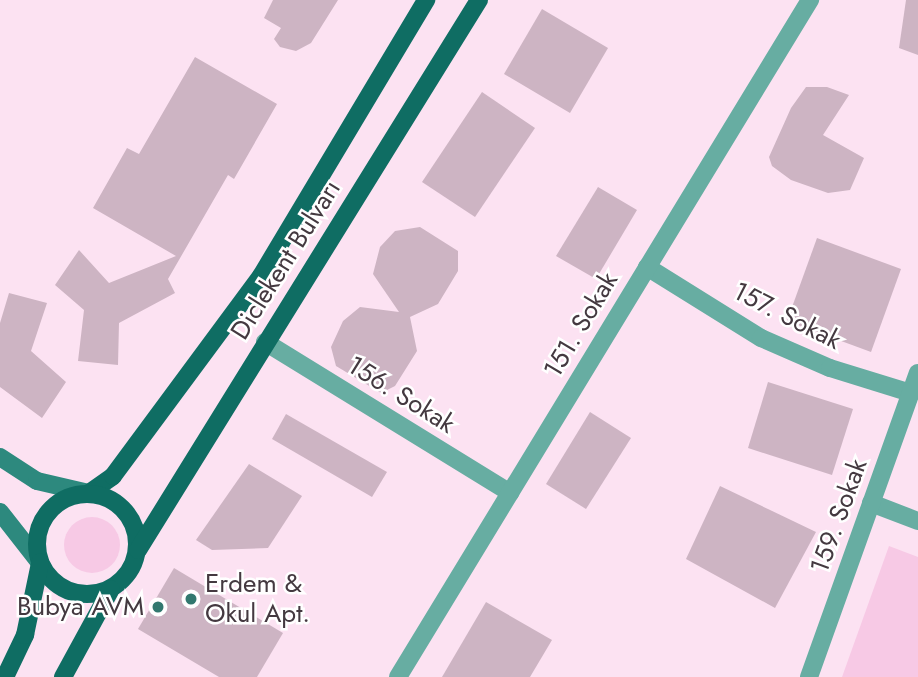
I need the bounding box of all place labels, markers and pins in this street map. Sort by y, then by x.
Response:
place label: Erdem & Okul Apt. [205,568,310,630]
place label: Bubya AVM [17,591,144,623]
marker: Erdem & Okul Apt. [183,591,199,607]
marker: Bubya AVM [150,599,166,615]

